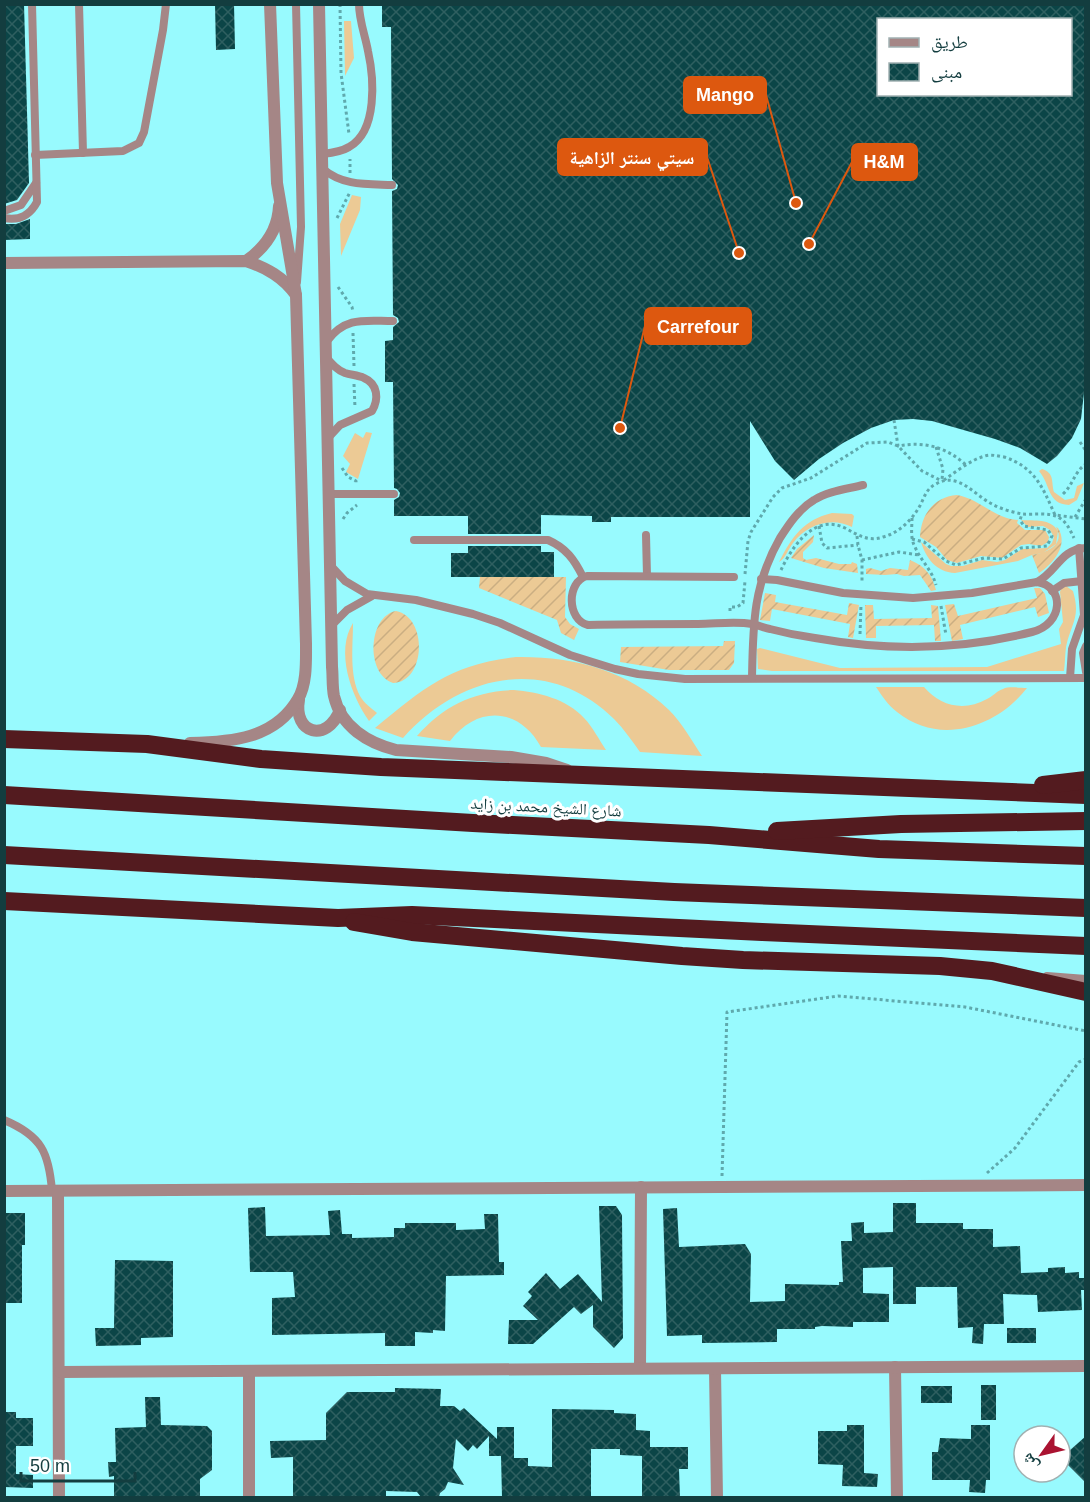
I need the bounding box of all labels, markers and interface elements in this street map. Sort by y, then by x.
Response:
legend [877,18,1072,96]
text: طريق [931,32,968,53]
text: مبنى [931,62,962,83]
callout: Mango [684,77,766,113]
text: Mango [696,85,754,105]
callout: سيتي سنتر الزاهية [558,139,707,175]
callout: H&M [852,144,917,180]
text: سيتي سنتر الزاهية [570,148,694,172]
text: H&M [864,152,905,172]
callout: Carrefour [645,308,751,344]
text: Carrefour [657,317,739,337]
street label: شارع الشيخ محمد بن زايد [470,795,622,821]
north arrow [1012,1424,1072,1484]
scale bar [21,1445,135,1483]
text: ش [1018,1450,1043,1474]
text: 50 m [30,1456,70,1476]

